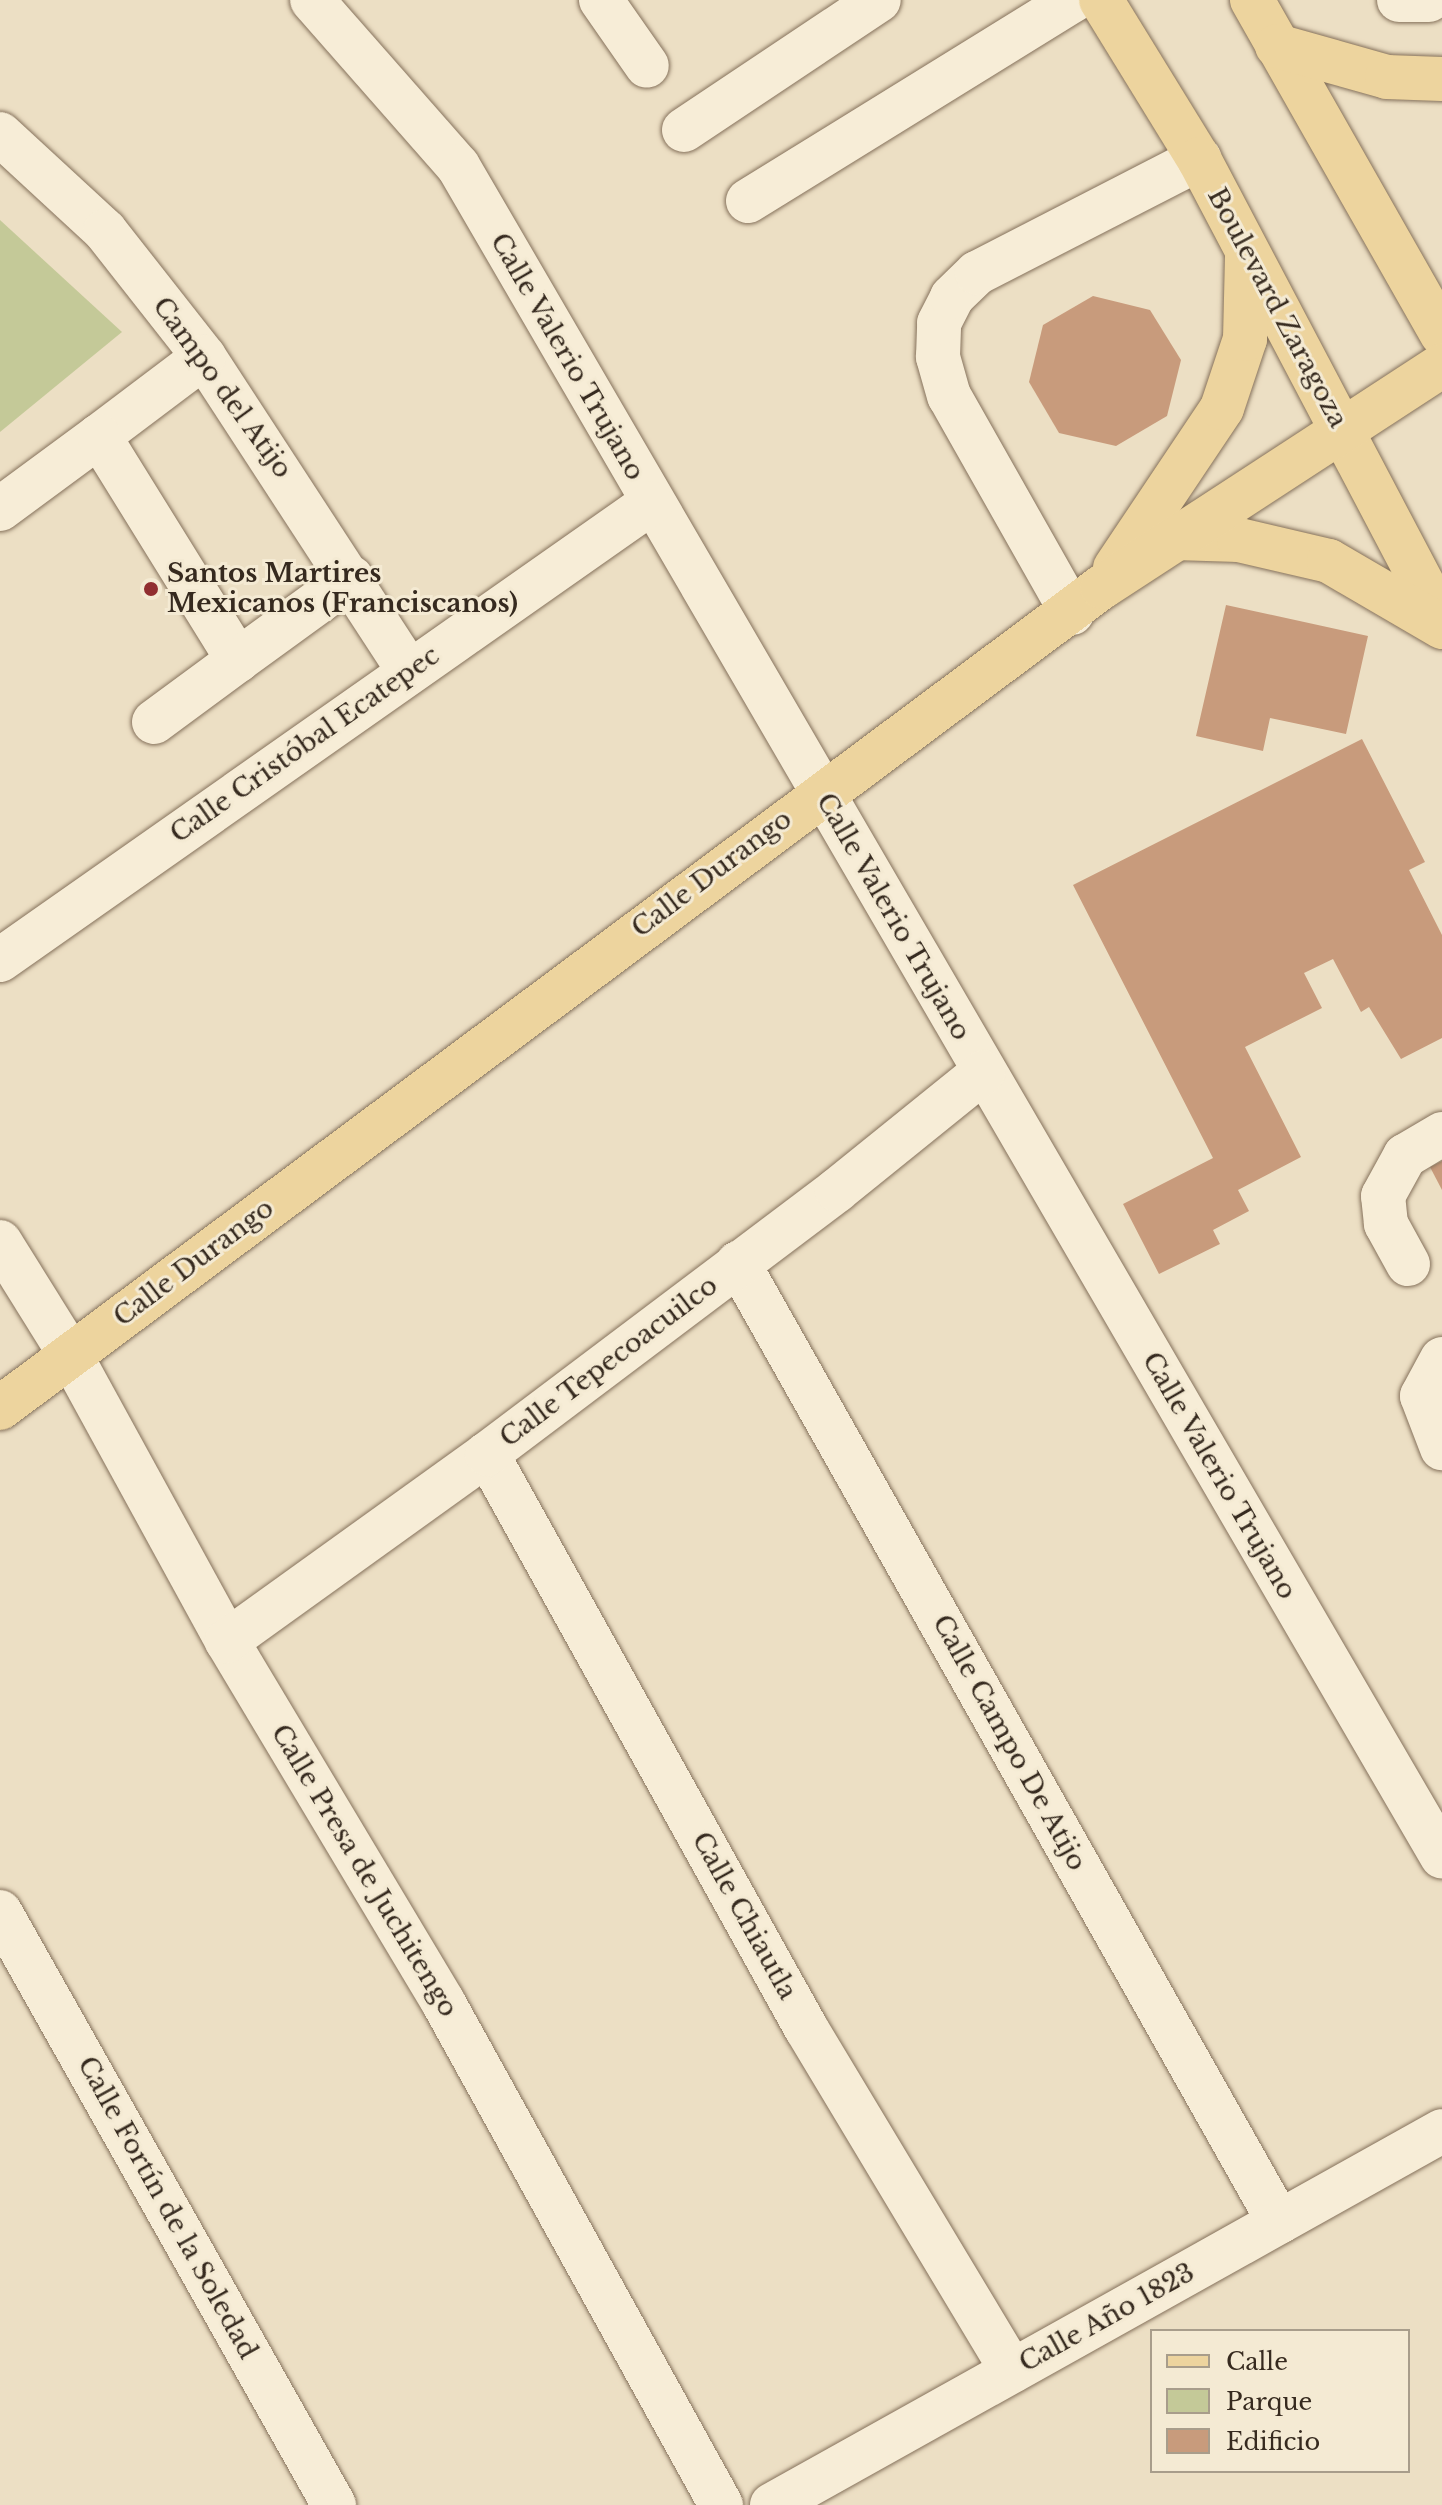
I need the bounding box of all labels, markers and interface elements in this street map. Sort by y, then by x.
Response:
street label: Boulevard Zaragoza [1201,183,1353,433]
street label: Calle Valerio Trujano [483,227,651,487]
street label: Campo del Atijo [146,291,298,485]
place label: Santos Martires Mexicanos (Franciscanos) [167,558,518,620]
marker: Santos Martires Mexicanos (Franciscanos) [142,580,160,598]
street label: Calle Cristóbal Ecatepec [165,640,445,850]
street label: Calle Valerio Trujano [809,787,977,1047]
street label: Calle Durango [626,804,798,944]
street label: Calle Durango [108,1193,280,1333]
street label: Calle Tepecoacuilco [494,1270,724,1454]
street label: Calle Valerio Trujano [1135,1346,1303,1606]
street label: Calle Campo De Atijo [925,1609,1093,1877]
street label: Calle Presa de Juchitengo [264,1719,464,2023]
street label: Calle Chiautla [685,1827,803,2005]
street label: Calle Fortín de la Soledad [71,2051,263,2365]
street label: Calle Año 1823 [1014,2257,1200,2379]
legend [1150,2329,1410,2473]
text: Calle [1226,2347,1288,2376]
text: Parque [1226,2387,1312,2416]
text: Edificio [1226,2427,1320,2456]

